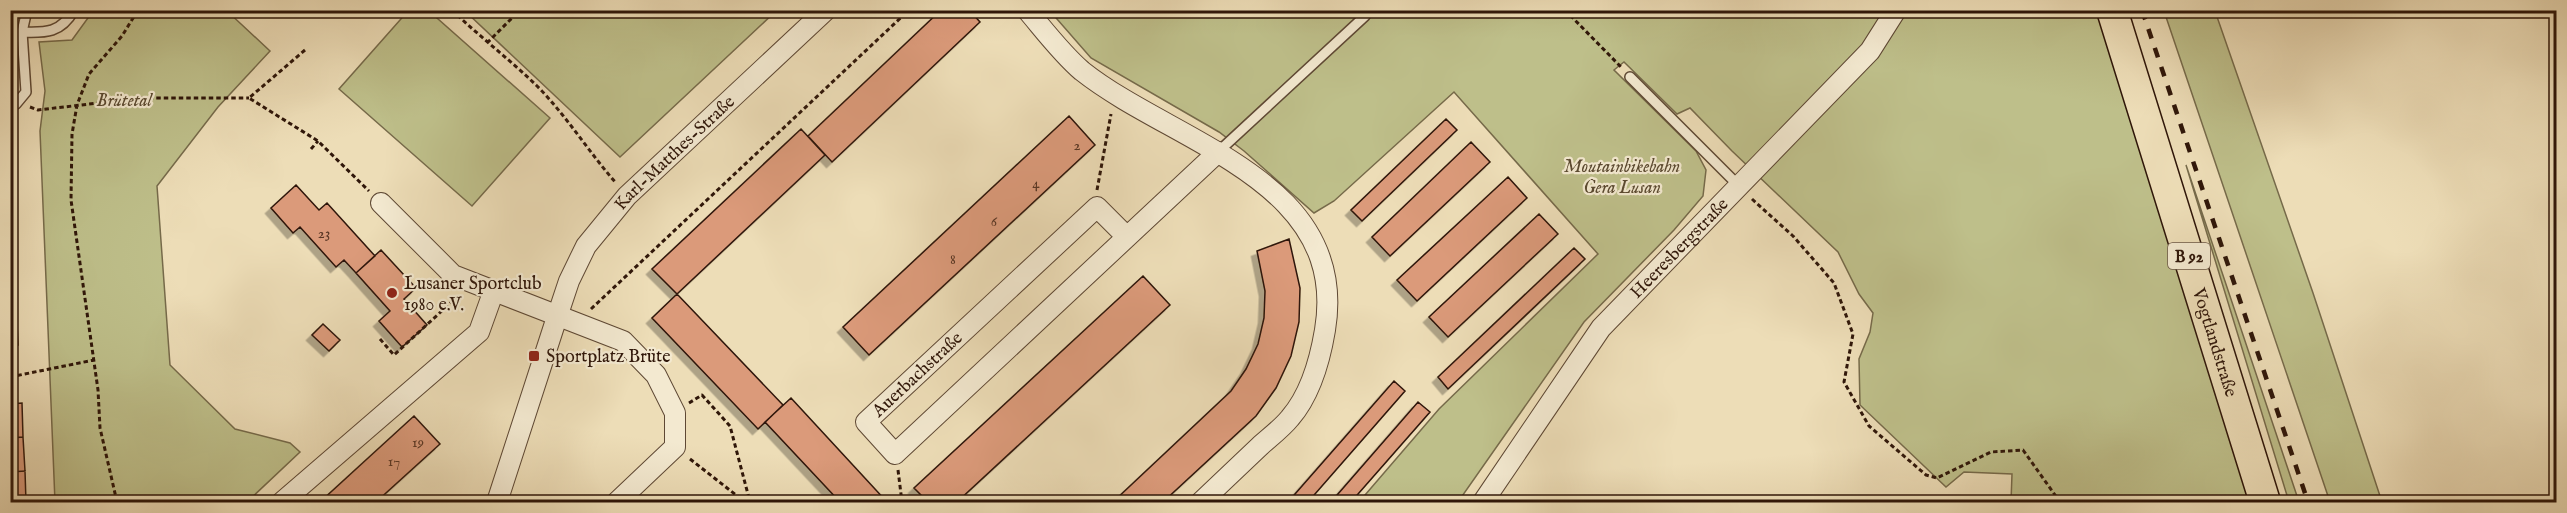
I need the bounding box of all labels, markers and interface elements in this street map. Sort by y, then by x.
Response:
park label: Brütetal [96,90,153,113]
street label: Karl-Matthes-Straße [610,91,740,216]
house number: 2 [1073,136,1081,155]
park label: Moutainbikebahn Gera Lusan [1564,156,1680,200]
house number: 4 [1032,174,1040,193]
street label: Heeresbergstraße [1626,194,1734,304]
house number: 6 [991,212,998,231]
house number: 23 [318,224,330,243]
road number: B 92 [2168,243,2210,269]
house number: 8 [950,250,956,269]
place label: Lusaner Sportclub 1980 e.V. [404,273,542,317]
street label: Vogtlandstraße [2186,284,2242,400]
marker: Lusaner Sportclub 1980 e.V. [385,286,399,300]
street label: Auerbachstraße [867,327,968,424]
place label: Sportplatz Brüte [546,346,671,369]
marker: Sportplatz Brüte [527,349,541,363]
house number: 19 [412,433,424,452]
house number: 17 [388,452,400,471]

